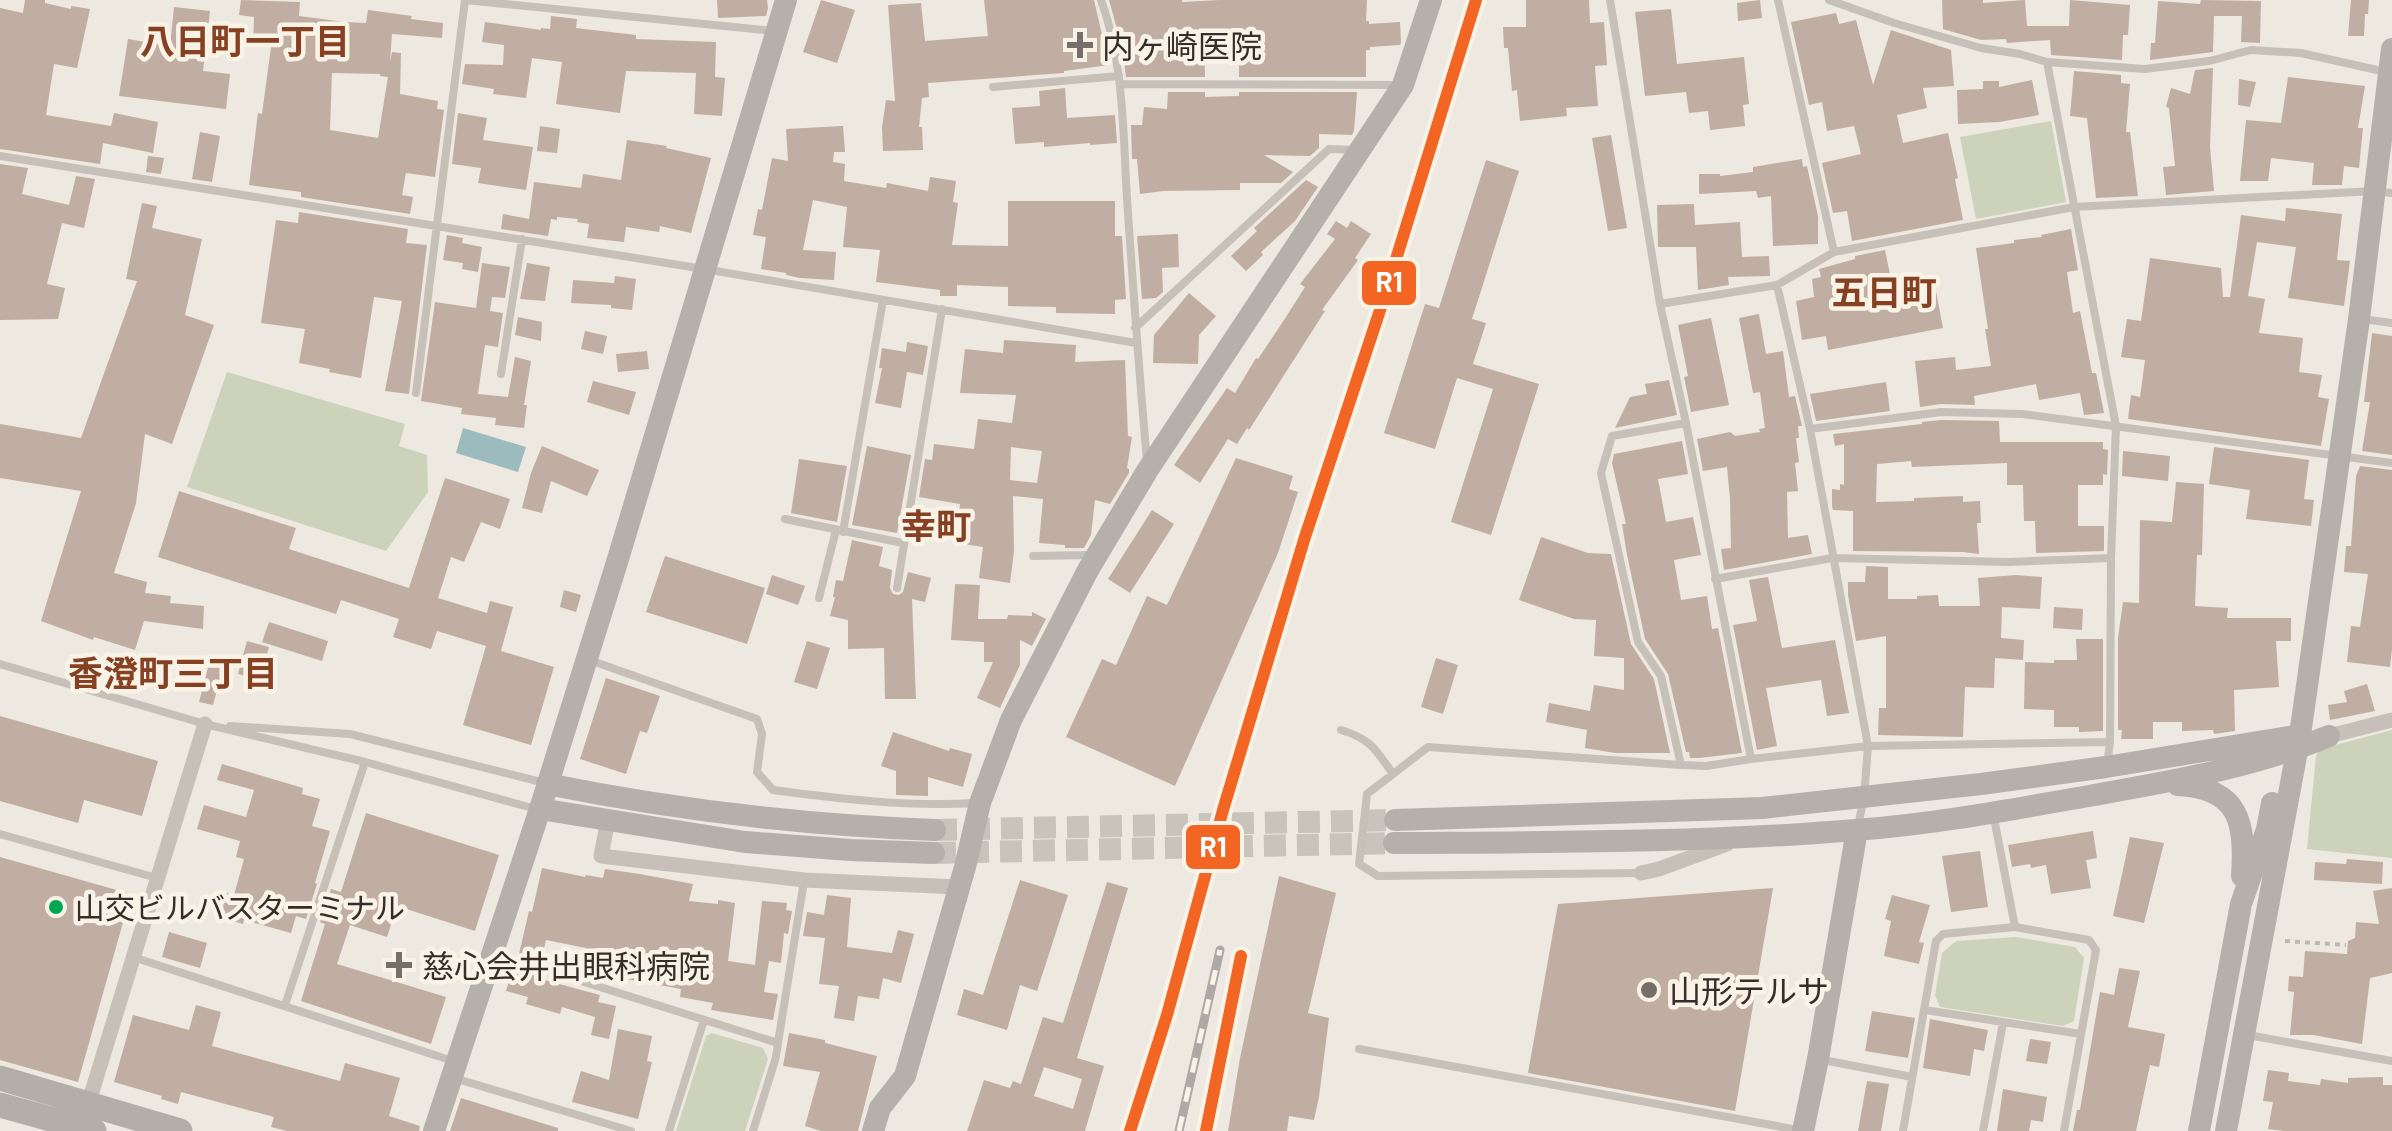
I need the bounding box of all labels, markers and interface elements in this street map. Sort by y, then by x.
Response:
district label: 八日町一丁目 [140,19,350,61]
place label: 内ヶ崎医院 [1102,26,1262,64]
marker: 内ヶ崎医院 [1067,32,1093,58]
line badge: R1 [1360,259,1418,307]
text: R1 [1375,264,1403,298]
district label: 五日町 [1831,270,1937,312]
district label: 幸町 [901,504,971,546]
district label: 香澄町三丁目 [68,651,278,693]
line badge: R1 [1184,823,1242,871]
text: R1 [1199,829,1227,863]
place label: 山交ビルバスターミナル [75,889,405,925]
marker: 山交ビルバスターミナル [46,897,66,917]
place label: 慈心会井出眼科病院 [422,946,710,984]
marker: 慈心会井出眼科病院 [386,952,412,978]
place label: 山形テルサ [1669,971,1829,1009]
marker: 山形テルサ [1638,979,1660,1001]

